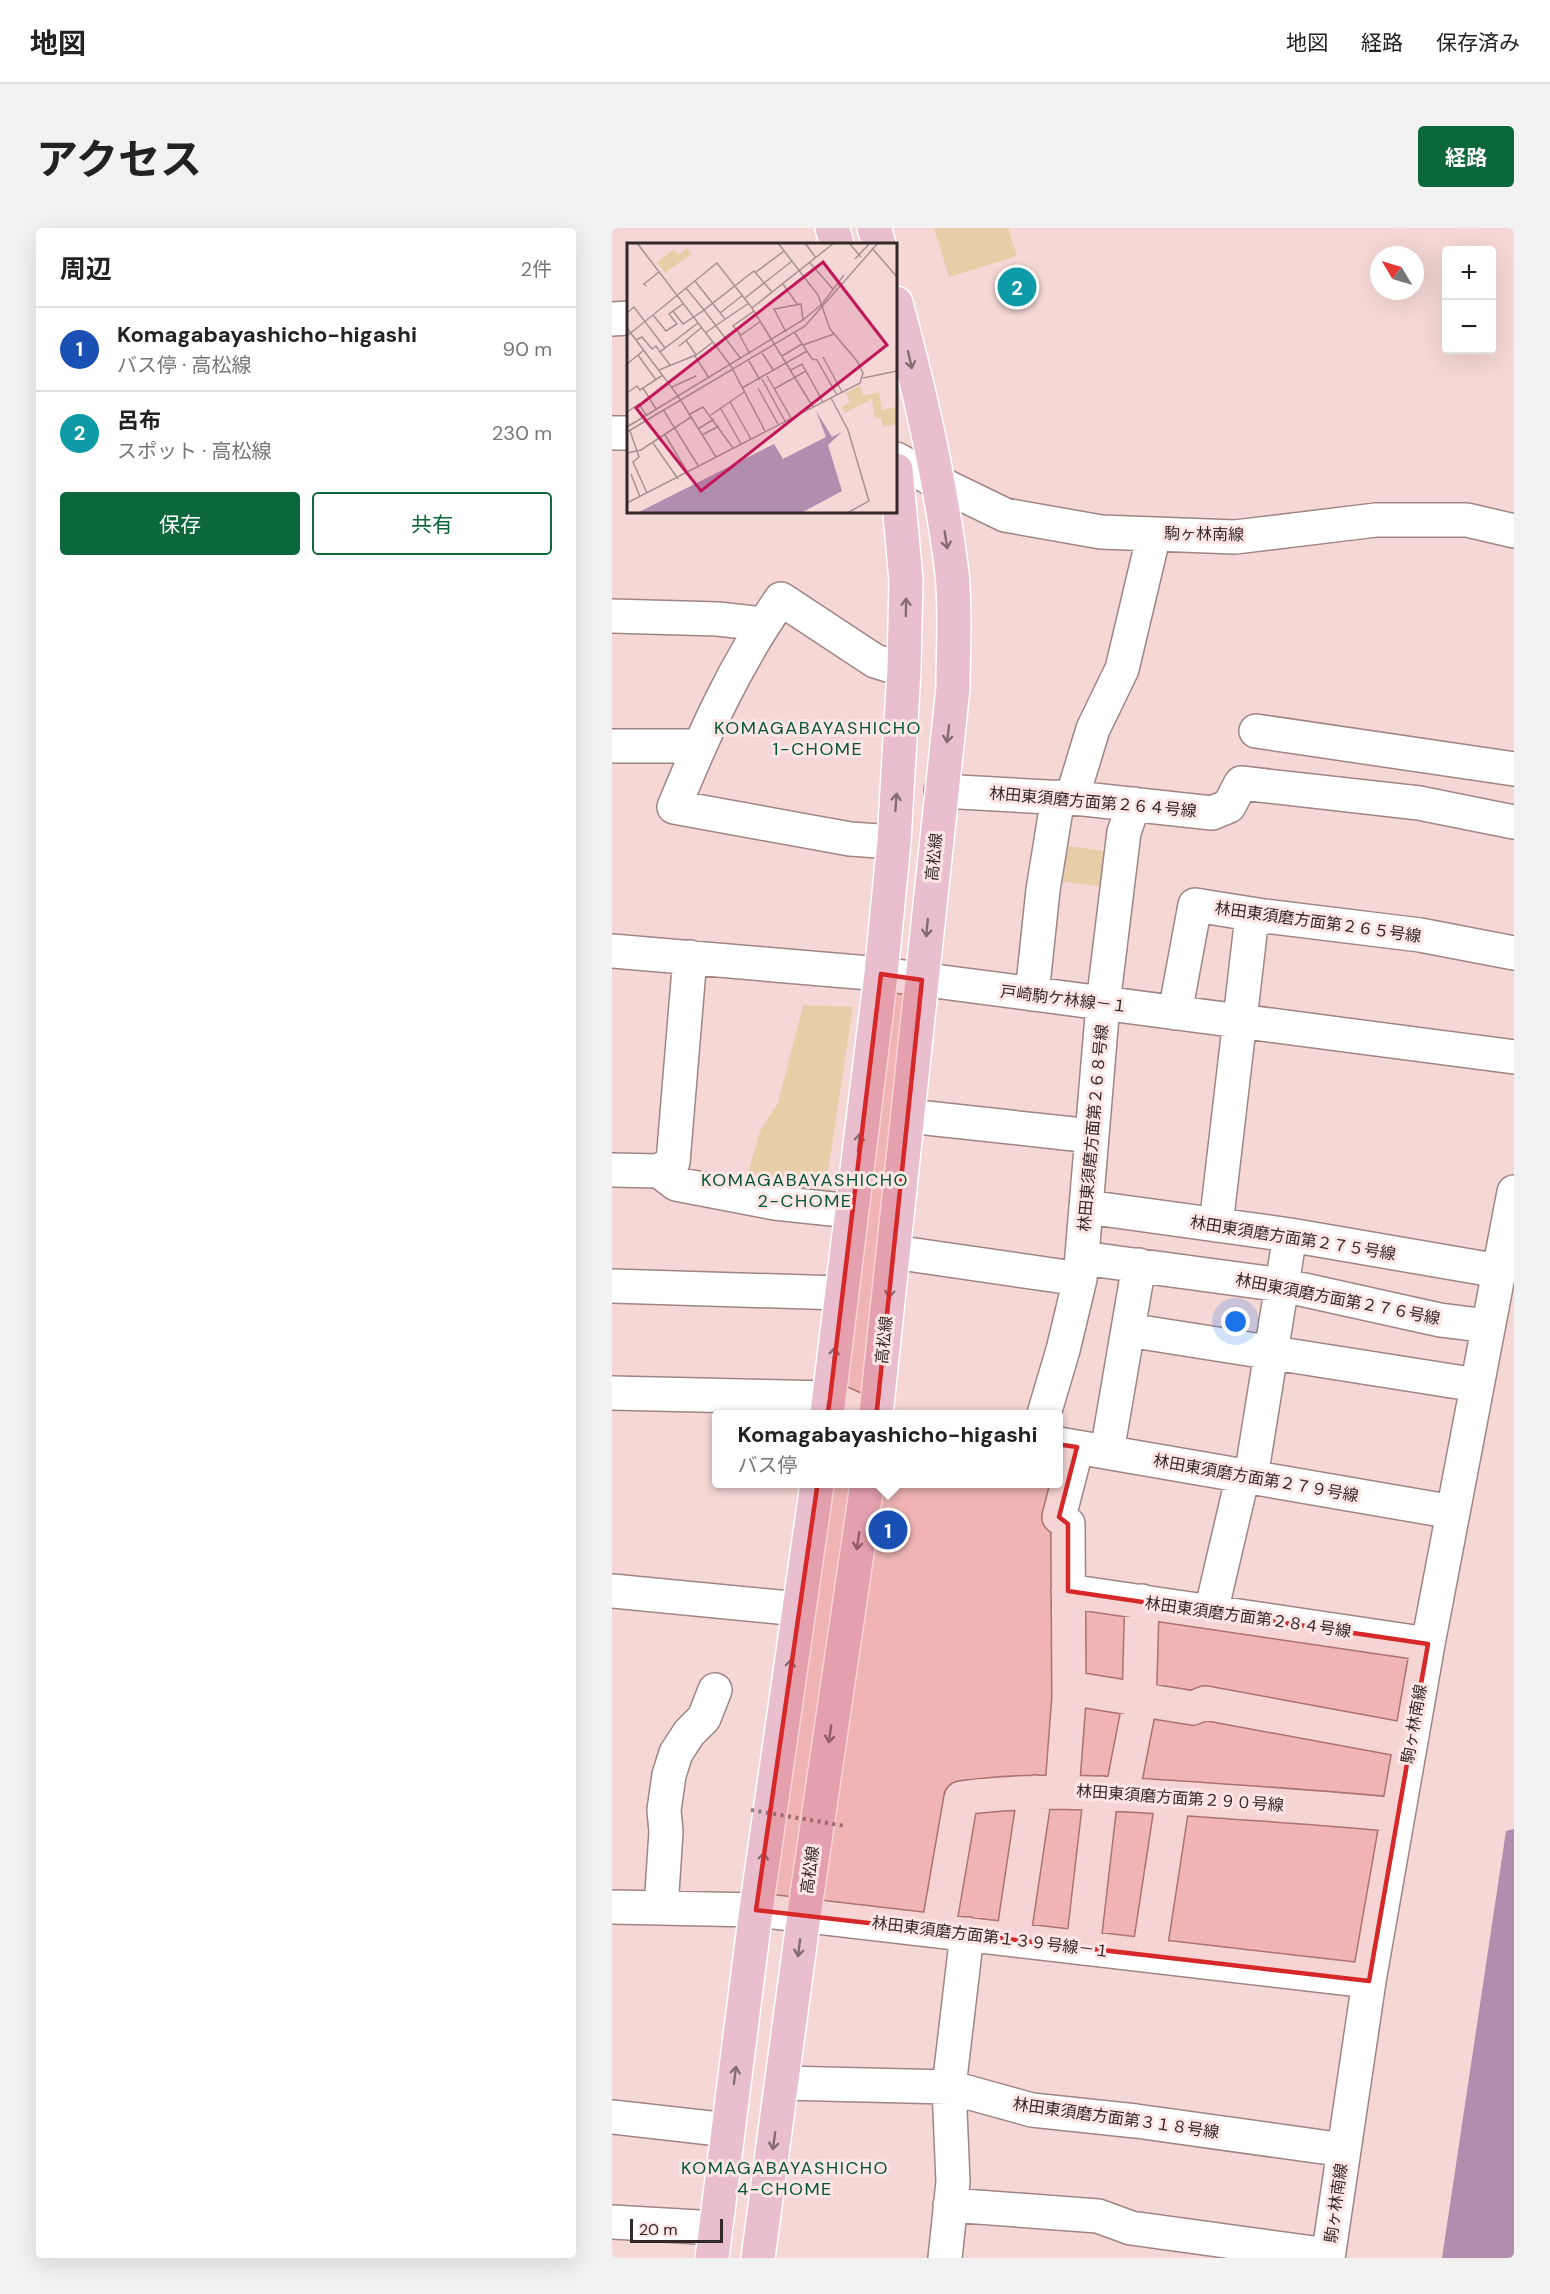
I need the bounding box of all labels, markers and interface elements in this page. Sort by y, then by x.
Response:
text: 地図 [30,25,86,62]
text: 地図 [1286,29,1328,57]
text: 経路 [1361,29,1403,57]
text: 保存済み [1436,29,1520,57]
button: 経路 [1418,126,1514,187]
text: アクセス [36,132,202,187]
inset map [627,243,897,513]
north arrow [1370,246,1424,300]
map controls [1442,246,1496,354]
button: + [1442,246,1496,300]
text: 周辺 [60,252,112,286]
text: 2件 [520,256,552,282]
pin: 2 [998,264,1036,310]
button: − [1442,300,1496,354]
text: Komagabayashicho-higashi [117,320,417,349]
text: 1 [76,336,83,362]
text: 90 m [503,336,552,362]
one-way arrow [905,350,916,369]
text: バス停 · 高松線 [117,352,252,378]
text: 呂布 [117,406,161,435]
text: 2 [74,420,85,446]
text: 230 m [492,420,552,446]
text: スポット · 高松線 [117,438,272,464]
button: 保存 [60,492,300,555]
button: 共有 [312,492,552,555]
street label: 駒ヶ林南線 [1164,523,1244,545]
one-way arrow [941,530,952,550]
one-way arrow [900,598,911,618]
district label: KOMAGABAYASHICHO 1-CHOME [714,716,922,761]
one-way arrow [942,724,953,744]
street label: 林田東須磨方面第２６４号線 [988,782,1198,822]
one-way arrow [891,793,902,812]
street label: 高松線 [921,832,947,882]
street label: 林田東須磨方面第２６５号線 [1214,897,1422,947]
one-way arrow [921,918,932,938]
street label: 戸崎駒ケ林線－１ [999,981,1129,1017]
street label: 林田東須磨方面第２６８号線 [1073,1023,1113,1233]
one-way arrow [854,1132,865,1152]
district label: KOMAGABAYASHICHO 2-CHOME [701,1168,909,1213]
street label: 林田東須磨方面第２７５号線 [1189,1211,1397,1265]
street label: 林田東須磨方面第２７６号線 [1234,1269,1442,1329]
one-way arrow [884,1279,895,1299]
your location [1221,1307,1250,1336]
street label: 高松線 [871,1315,897,1365]
one-way arrow [829,1347,840,1367]
popup [712,1410,1063,1488]
text: Komagabayashicho-higashi [738,1420,1037,1449]
street label: 林田東須磨方面第２７９号線 [1152,1450,1360,1506]
text: バス停 [738,1452,798,1478]
pin: 1 [868,1508,908,1552]
one-way arrow [853,1531,864,1551]
street label: 林田東須磨方面第２８４号線 [1144,1592,1352,1642]
one-way arrow [785,1658,796,1678]
street label: 駒ヶ林南線 [1397,1683,1431,1765]
one-way arrow [825,1724,836,1744]
street label: 林田東須磨方面第２９０号線 [1076,1780,1284,1816]
street label: 高松線 [796,1845,824,1895]
one-way arrow [757,1851,768,1871]
street label: 林田東須磨方面第１３９号線－１ [871,1912,1111,1962]
one-way arrow [794,1938,805,1958]
one-way arrow [730,2066,741,2085]
street label: 林田東須磨方面第３１８号線 [1012,2093,1220,2143]
one-way arrow [768,2131,779,2151]
district label: KOMAGABAYASHICHO 4-CHOME [681,2156,889,2201]
street label: 駒ヶ林南線 [1320,2162,1352,2244]
scale bar [630,2216,723,2244]
text: 20 m [639,2219,678,2240]

